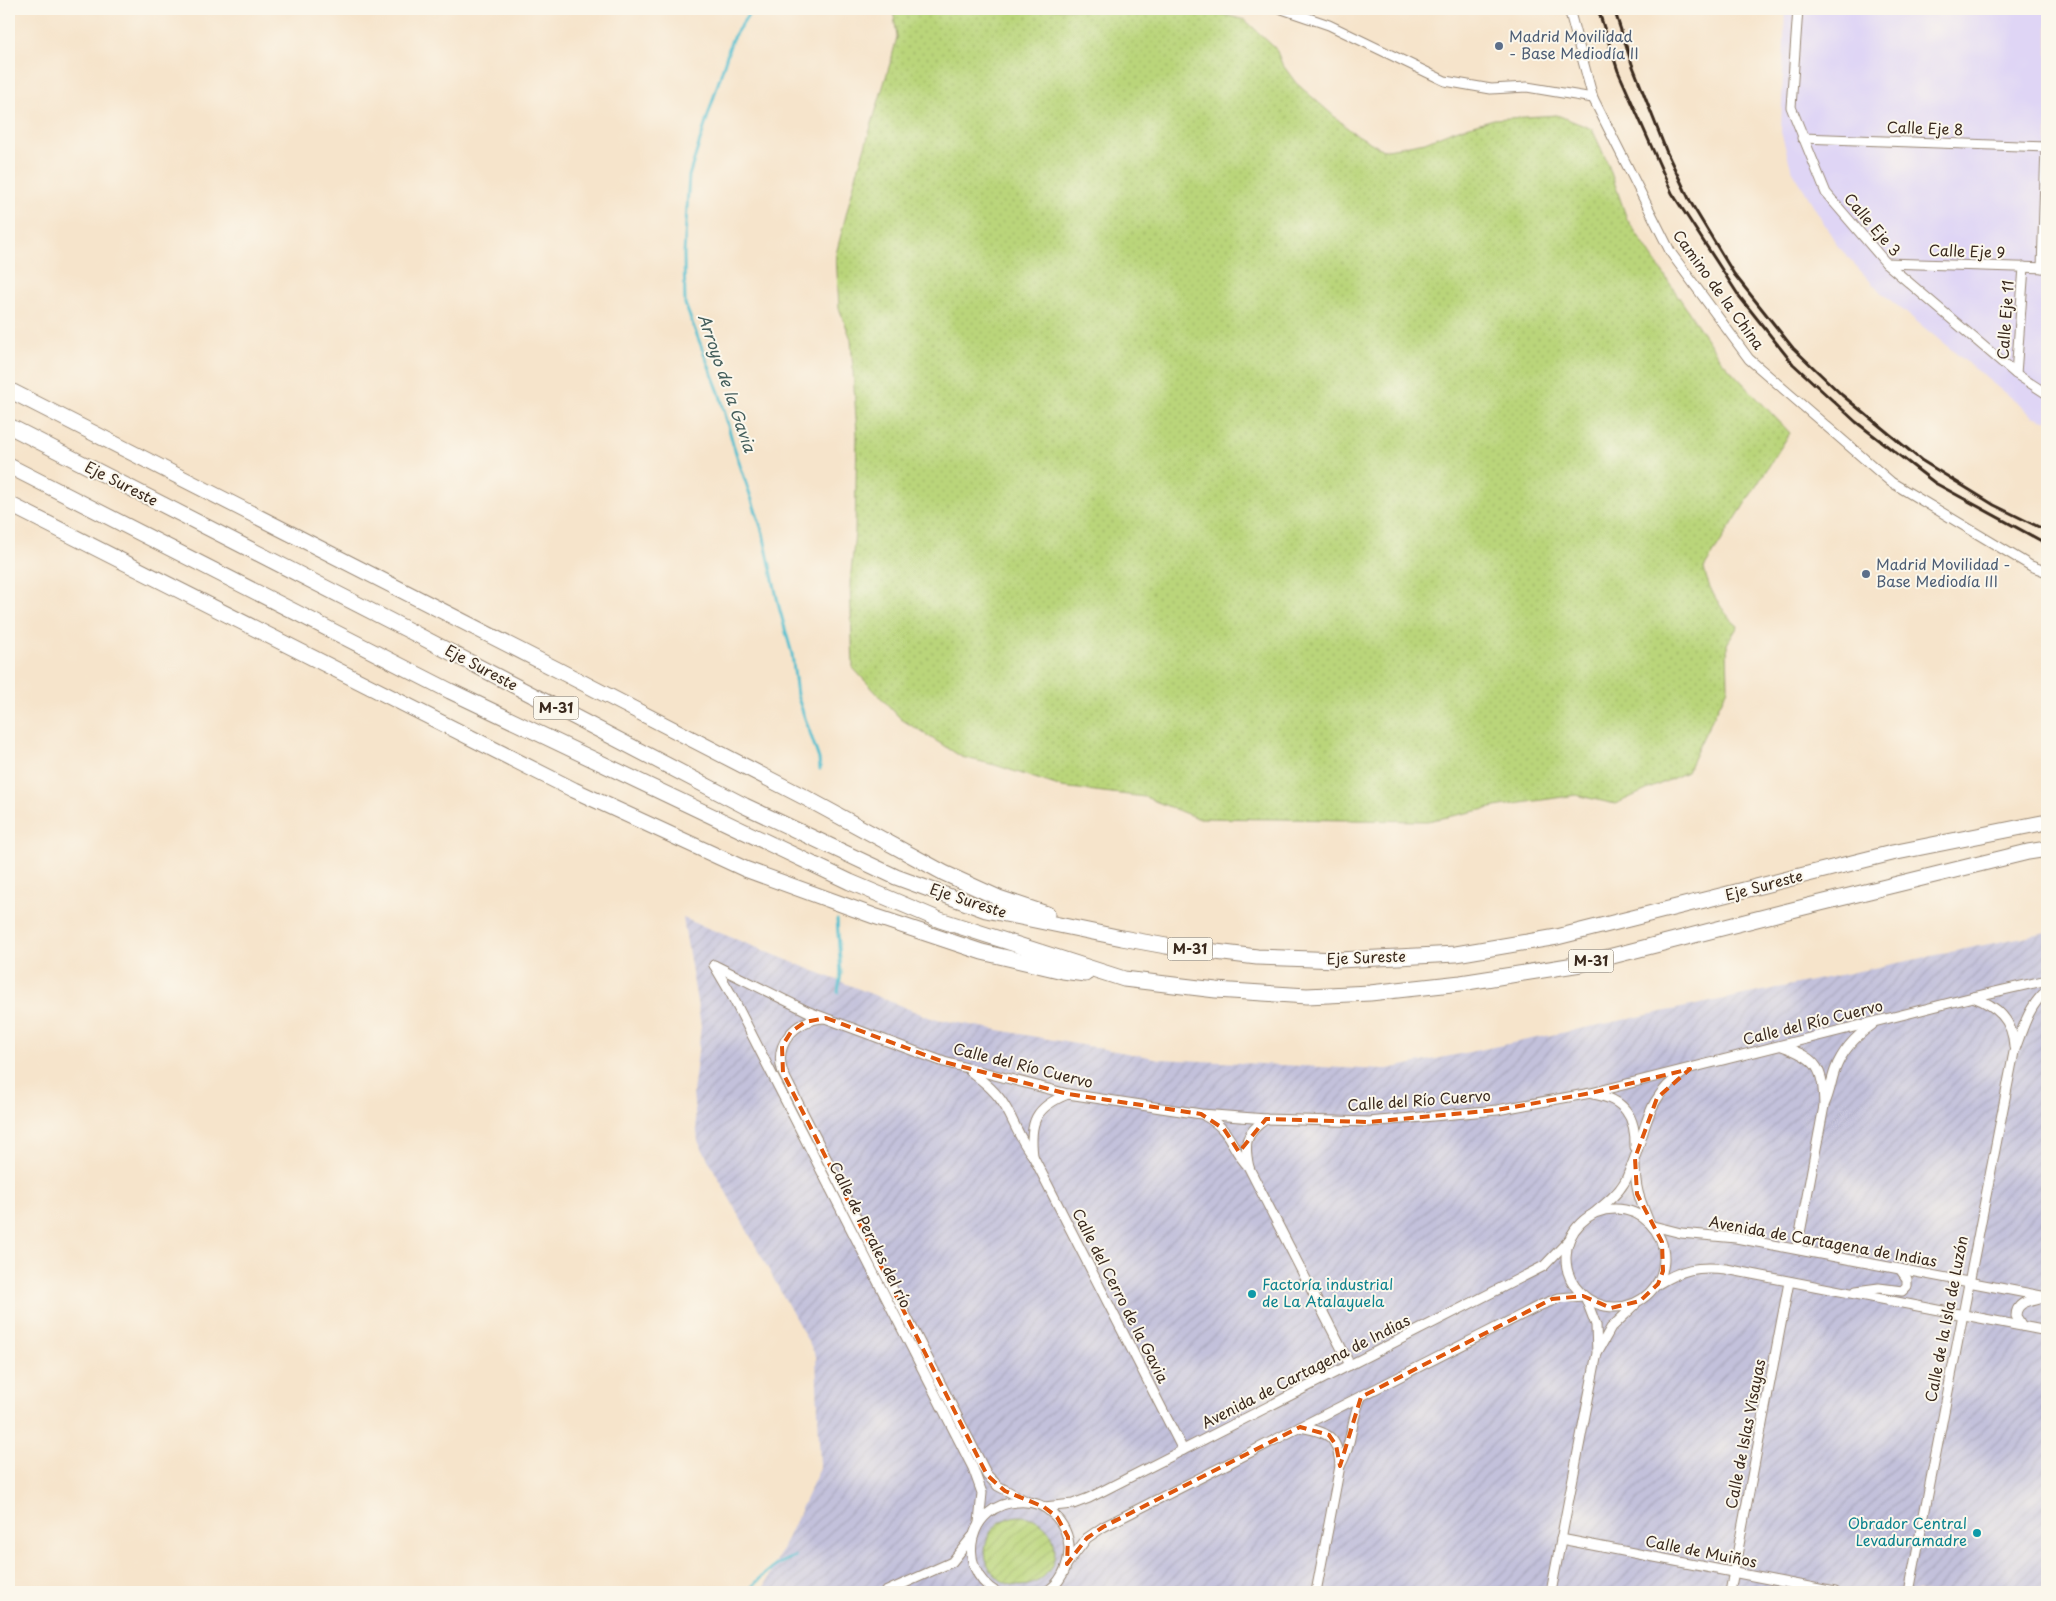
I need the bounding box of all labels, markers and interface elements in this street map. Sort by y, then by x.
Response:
place label: Madrid Movilidad - Base Mediodía II [1509,24,1639,64]
marker: Madrid Movilidad - Base Mediodía II [1493,40,1505,52]
street label: Calle Eje 8 [1886,115,1964,140]
street label: Calle Eje 3 [1839,187,1907,261]
street label: Camino de la China [1668,224,1771,354]
street label: Calle Eje 9 [1928,238,2006,263]
street label: Calle Eje 11 [1990,279,2019,360]
water label: Arroyo de la Gavia [693,310,763,456]
street label: Eje Sureste [81,454,162,511]
place label: Madrid Movilidad - Base Mediodía III [1876,552,2011,592]
marker: Madrid Movilidad - Base Mediodía III [1860,568,1872,580]
street label: Eje Sureste [441,638,522,695]
road number: M-31 [534,696,578,720]
street label: Eje Sureste [1722,863,1805,906]
street label: Eje Sureste [927,876,1010,923]
road number: M-31 [1168,938,1212,961]
street label: Eje Sureste [1326,944,1406,969]
road number: M-31 [1568,949,1614,972]
street label: Calle del Río Cuervo [1740,993,1885,1050]
street label: Calle del Río Cuervo [951,1036,1096,1093]
street label: Calle del Río Cuervo [1346,1083,1491,1116]
street label: Calle de Perales del río [824,1157,918,1312]
street label: Calle del Cerro de la Gavia [1067,1204,1176,1387]
street label: Avenida de Cartagena de Indias [1707,1209,1939,1272]
street label: Calle de la Isla de Luzón [1918,1234,1973,1404]
place label: Factoría industrial de La Atalayuela [1262,1272,1393,1312]
marker: Factoría industrial de La Atalayuela [1246,1288,1258,1300]
street label: Avenida de Cartagena de Indias [1197,1308,1414,1433]
street label: Calle de Islas Visayas [1719,1357,1770,1511]
place label: Obrador Central Levaduramadre [1848,1511,1967,1551]
marker: Obrador Central Levaduramadre [1971,1527,1983,1539]
street label: Calle de Muiños [1644,1528,1759,1573]

